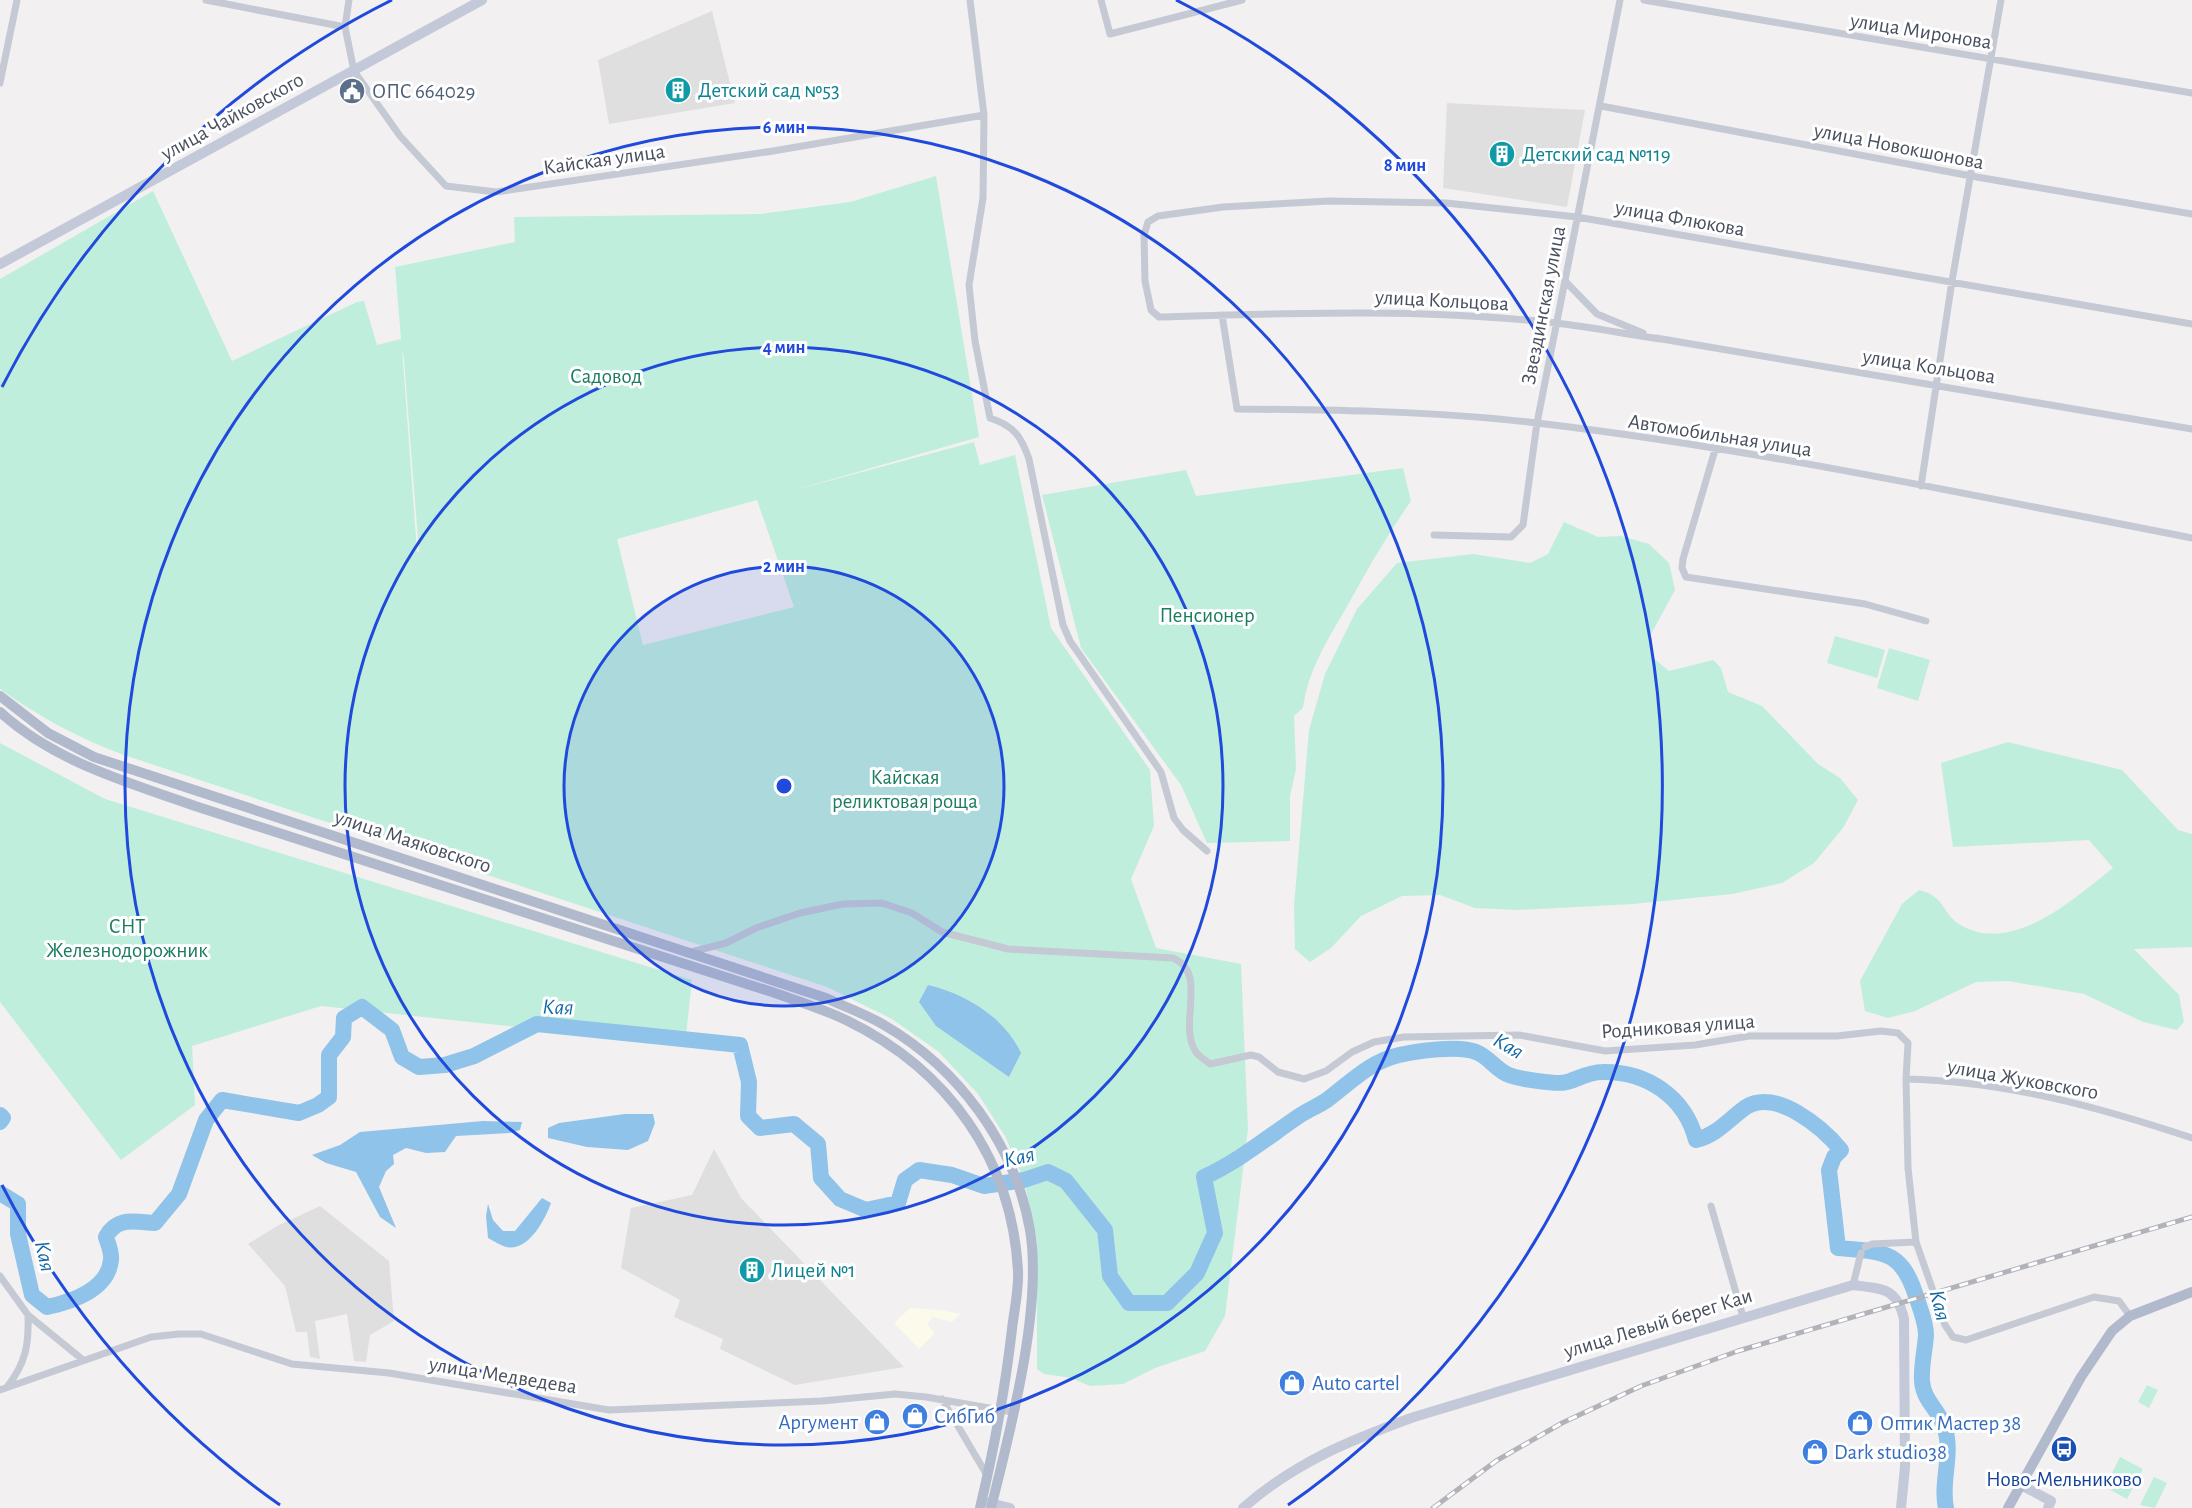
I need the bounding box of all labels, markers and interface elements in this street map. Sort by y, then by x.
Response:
street label: улица Миронова [1848,10,1993,53]
street label: улица Чайковского [157,69,307,165]
building icon: Детский сад №53 [663,75,693,105]
public building icon: ОПС 664029 [337,76,367,106]
place label: Детский сад №53 [698,80,840,101]
place label: ОПС 664029 [372,81,475,102]
text: 6 мин [763,119,805,137]
street label: улица Новокшонова [1811,120,1986,173]
building icon: Детский сад №119 [1487,139,1517,169]
street label: Кайская улица [542,141,667,178]
place label: Детский сад №119 [1522,144,1671,165]
text: 8 мин [1384,157,1426,175]
street label: улица Флюкова [1612,197,1747,240]
street label: Звездинская улица [1518,224,1569,386]
street label: улица Кольцова [1373,286,1510,315]
text: 4 мин [763,339,805,357]
street label: улица Кольцова [1860,345,1997,387]
park label: Садовод [570,366,642,387]
street label: Автомобильная улица [1626,411,1814,460]
text: 2 мин [763,558,805,576]
park label: Пенсионер [1159,605,1255,626]
park label: Кайская реликтовая роща [832,767,978,812]
centre of rings [774,776,794,796]
street label: улица Маяковского [331,806,494,877]
park label: СНТ Железнодорожник [46,916,208,961]
water label: Кая [542,995,574,1019]
street label: Родниковая улица [1600,1011,1756,1042]
water label: Кая [1490,1029,1527,1063]
street label: улица Жуковского [1945,1056,2100,1103]
water label: Кая [1002,1143,1037,1171]
water label: Кая [31,1239,59,1274]
building icon: Лицей №1 [737,1255,767,1285]
place label: Лицей №1 [771,1260,855,1281]
street label: улица Левый берег Каи [1561,1285,1755,1362]
water label: Кая [1926,1288,1954,1323]
street label: улица Медведева [427,1353,579,1398]
shop icon: Auto cartel [1277,1368,1307,1398]
place label: Auto cartel [1312,1373,1400,1394]
shop icon: СибГиб [900,1401,930,1431]
place label: СибГиб [934,1406,995,1427]
shop icon: Аргумент [862,1407,892,1437]
shop icon: Оптик Мастер 38 [1845,1408,1875,1438]
place label: Аргумент [778,1412,858,1433]
place label: Оптик Мастер 38 [1880,1413,2021,1434]
bus stop icon: Ново-Мельниково [2049,1434,2079,1464]
shop icon: Dark studio38 [1800,1437,1830,1467]
place label: Dark studio38 [1834,1442,1947,1463]
place label: Ново-Мельниково [1986,1469,2142,1490]

